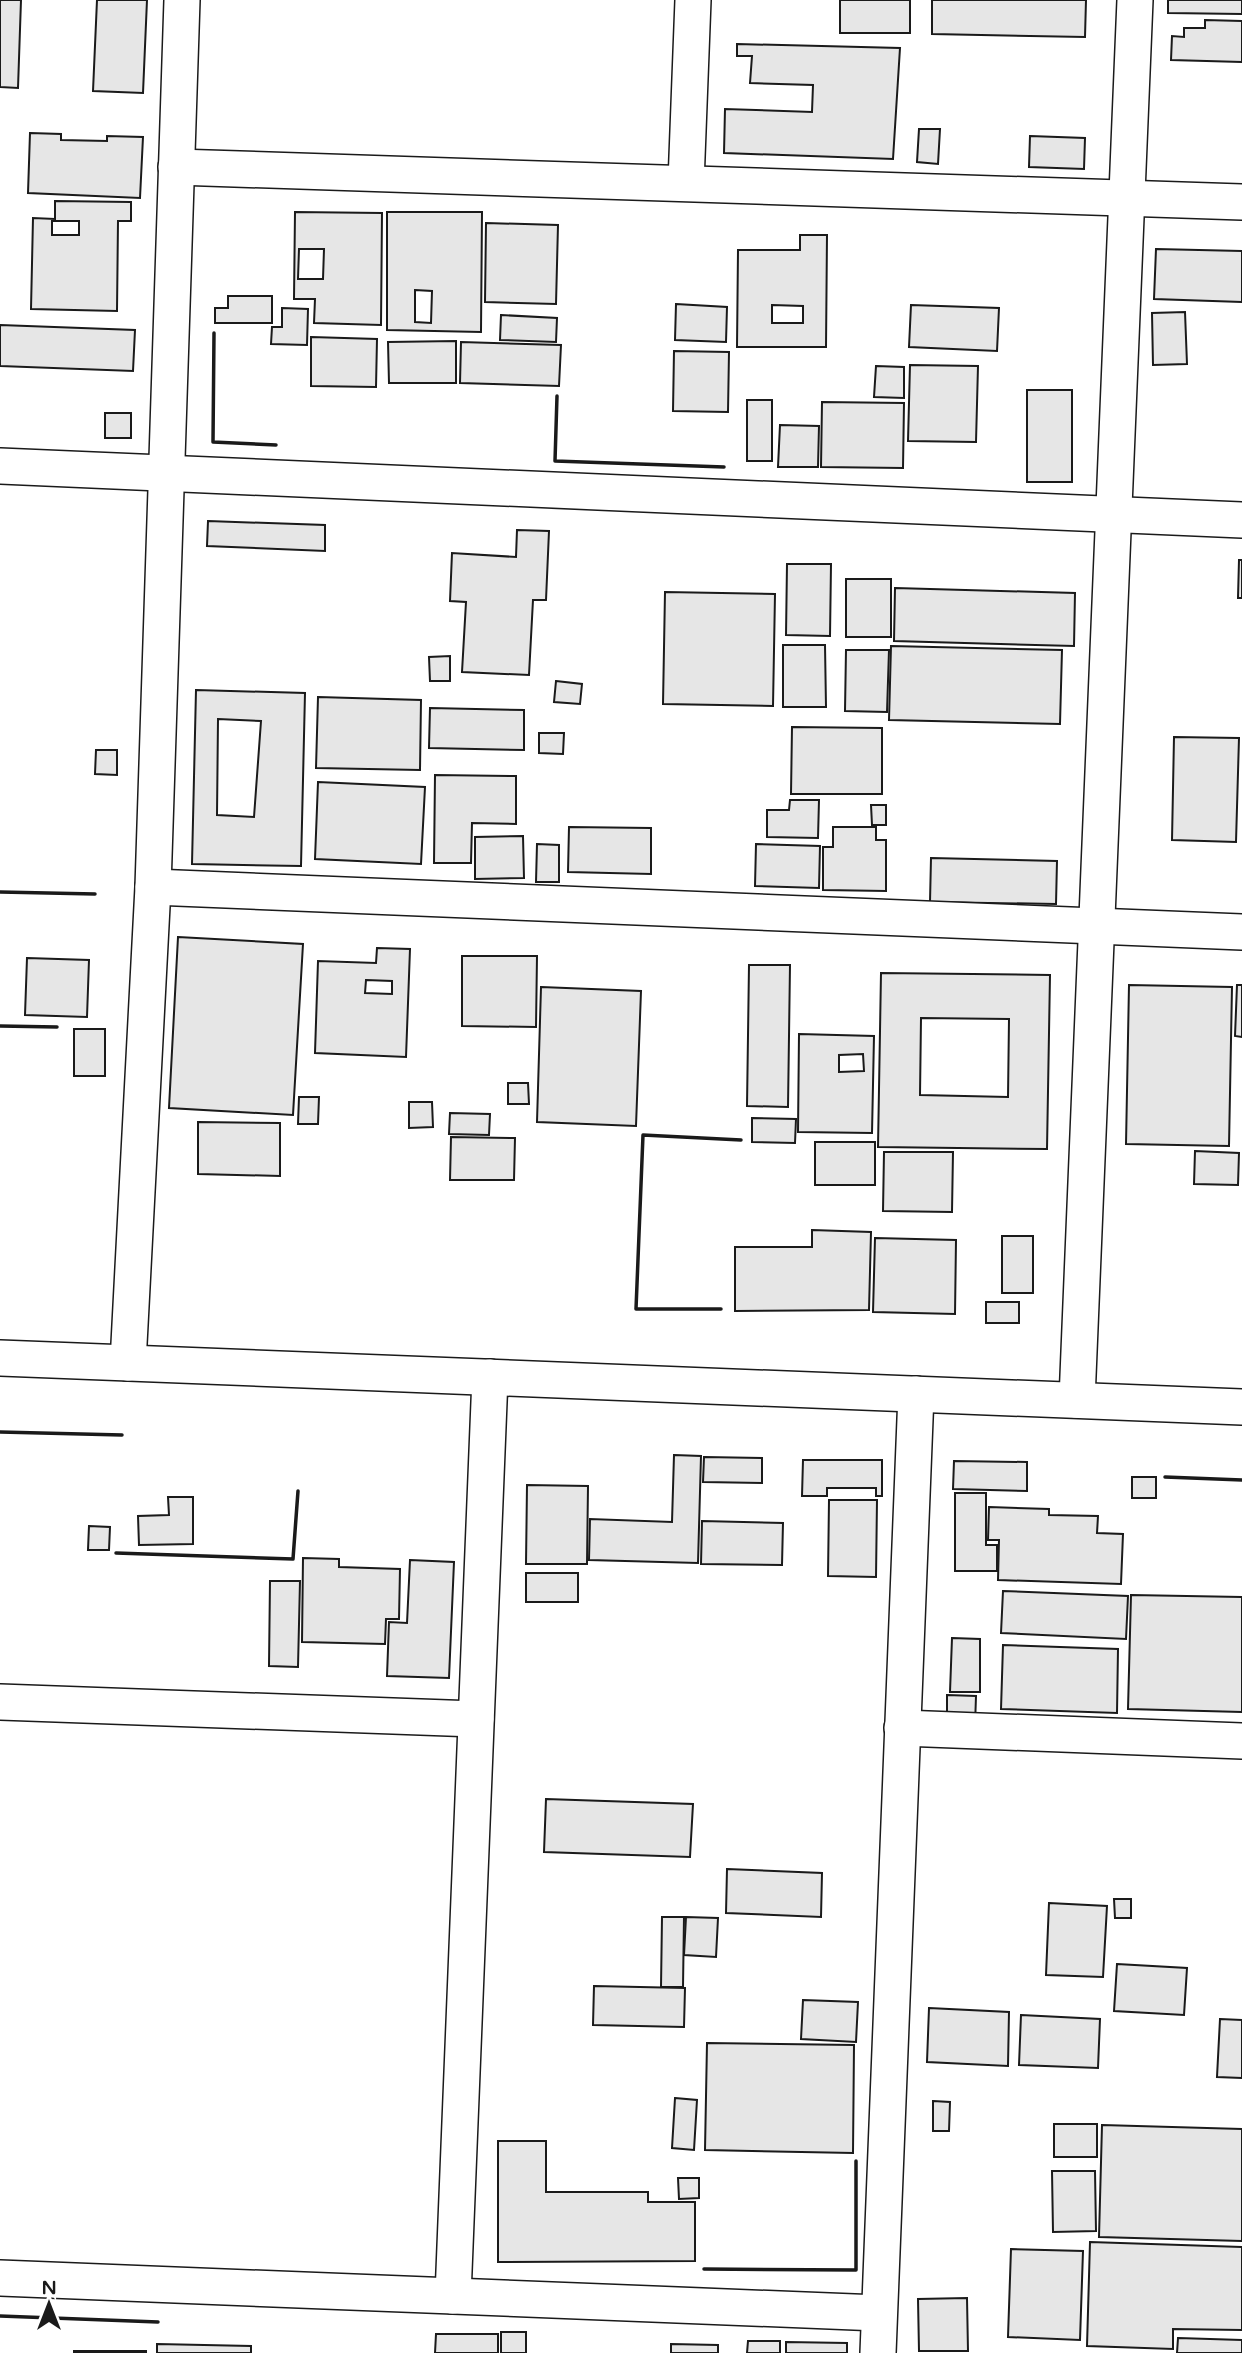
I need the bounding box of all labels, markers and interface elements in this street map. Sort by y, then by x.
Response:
north arrow [14,2269,84,2339]
text: N [41,2277,57,2299]

